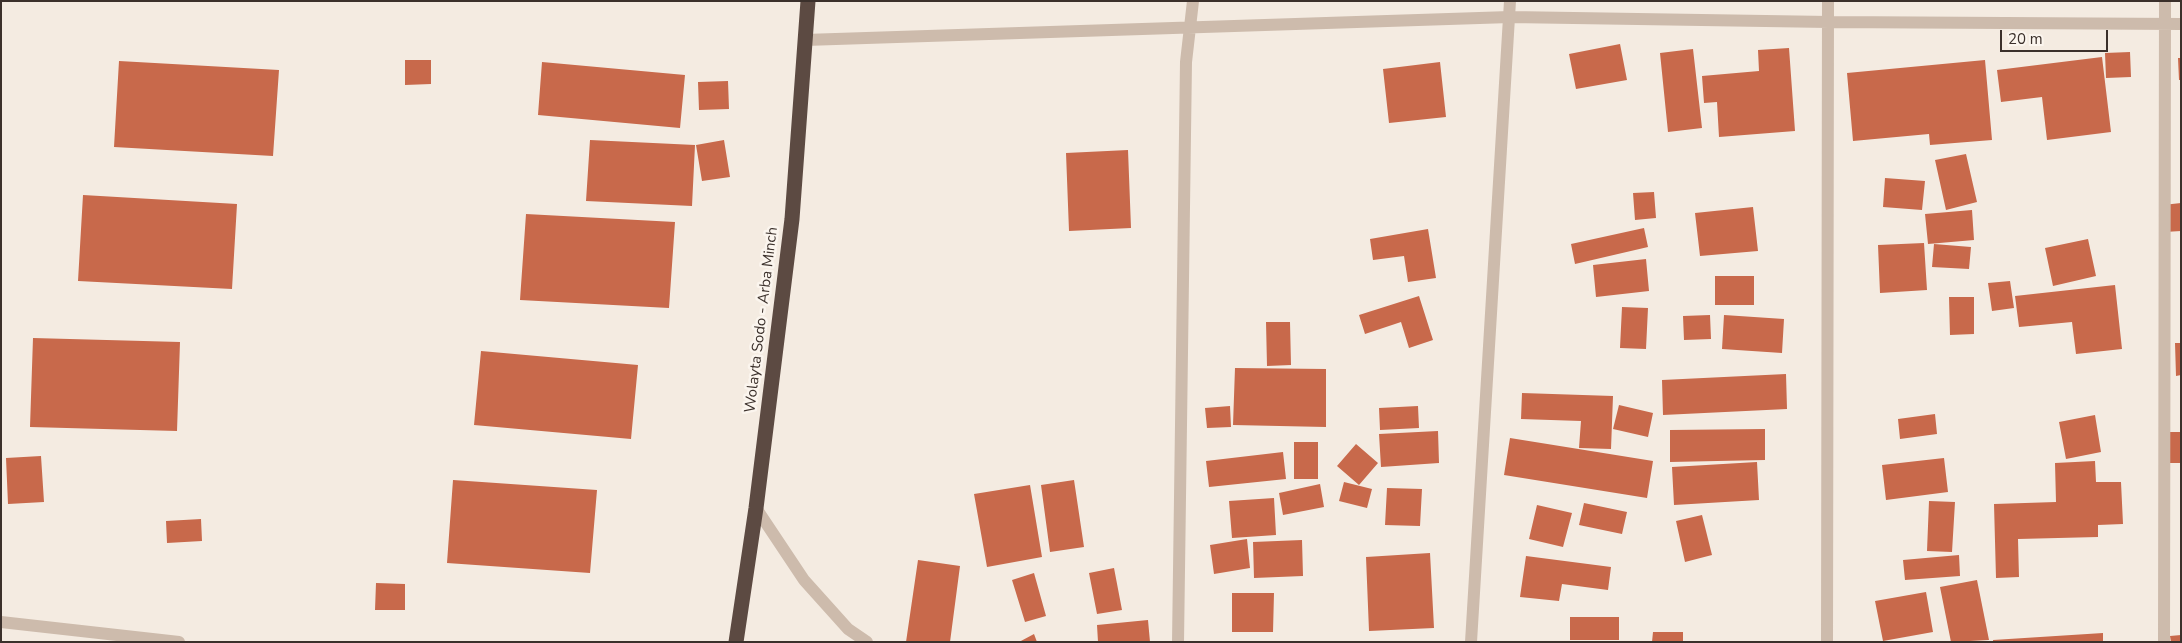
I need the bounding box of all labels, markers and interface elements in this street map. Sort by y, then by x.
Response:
scale bar [2002,20,2110,52]
text: 20 m [2008,29,2043,49]
street label: Wolayta Sodo - Arba Minch [742,226,782,414]

